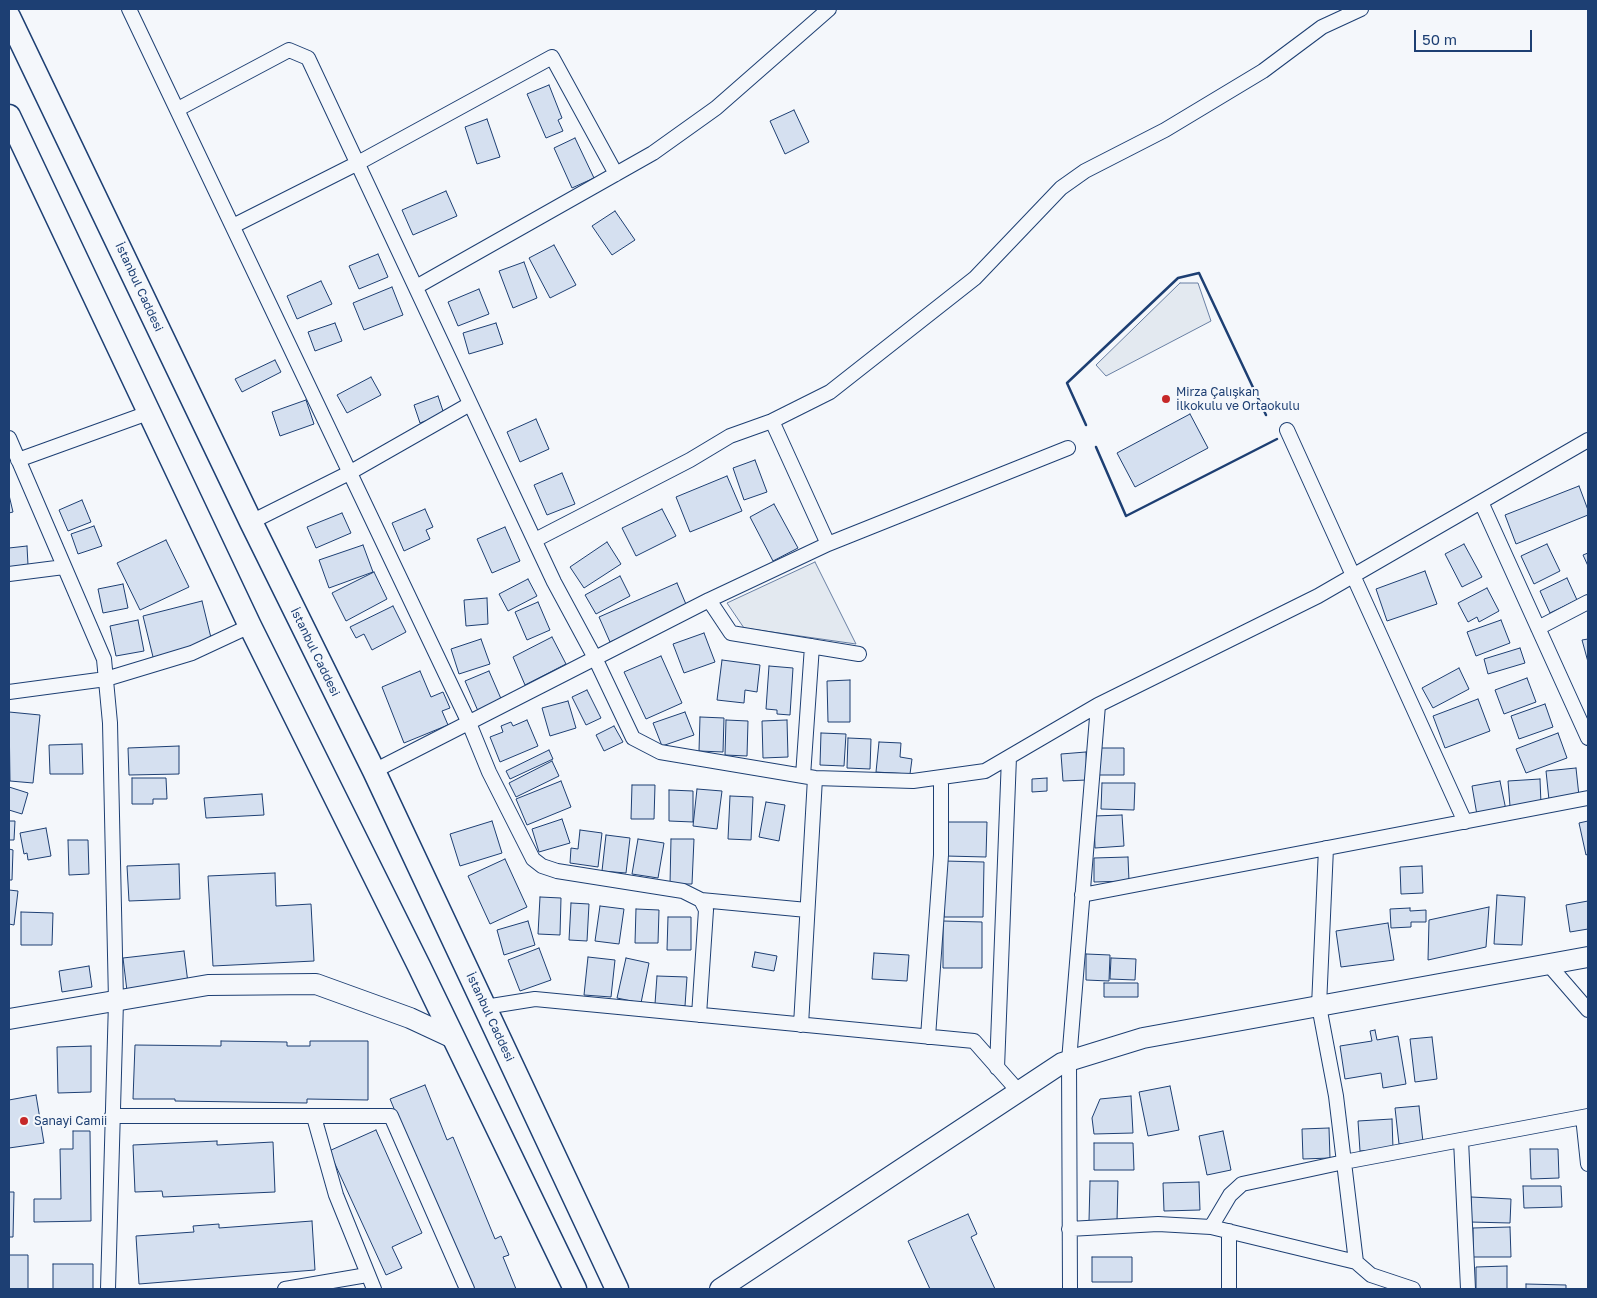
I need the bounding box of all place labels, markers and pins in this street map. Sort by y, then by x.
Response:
place label: Mirza Çalışkan İlkokulu ve Ortaokulu [1176,385,1300,413]
marker: Mirza Çalışkan İlkokulu ve Ortaokulu [1160,393,1172,405]
place label: Sanayi Camii [34,1114,107,1128]
marker: Sanayi Camii [18,1115,30,1127]

